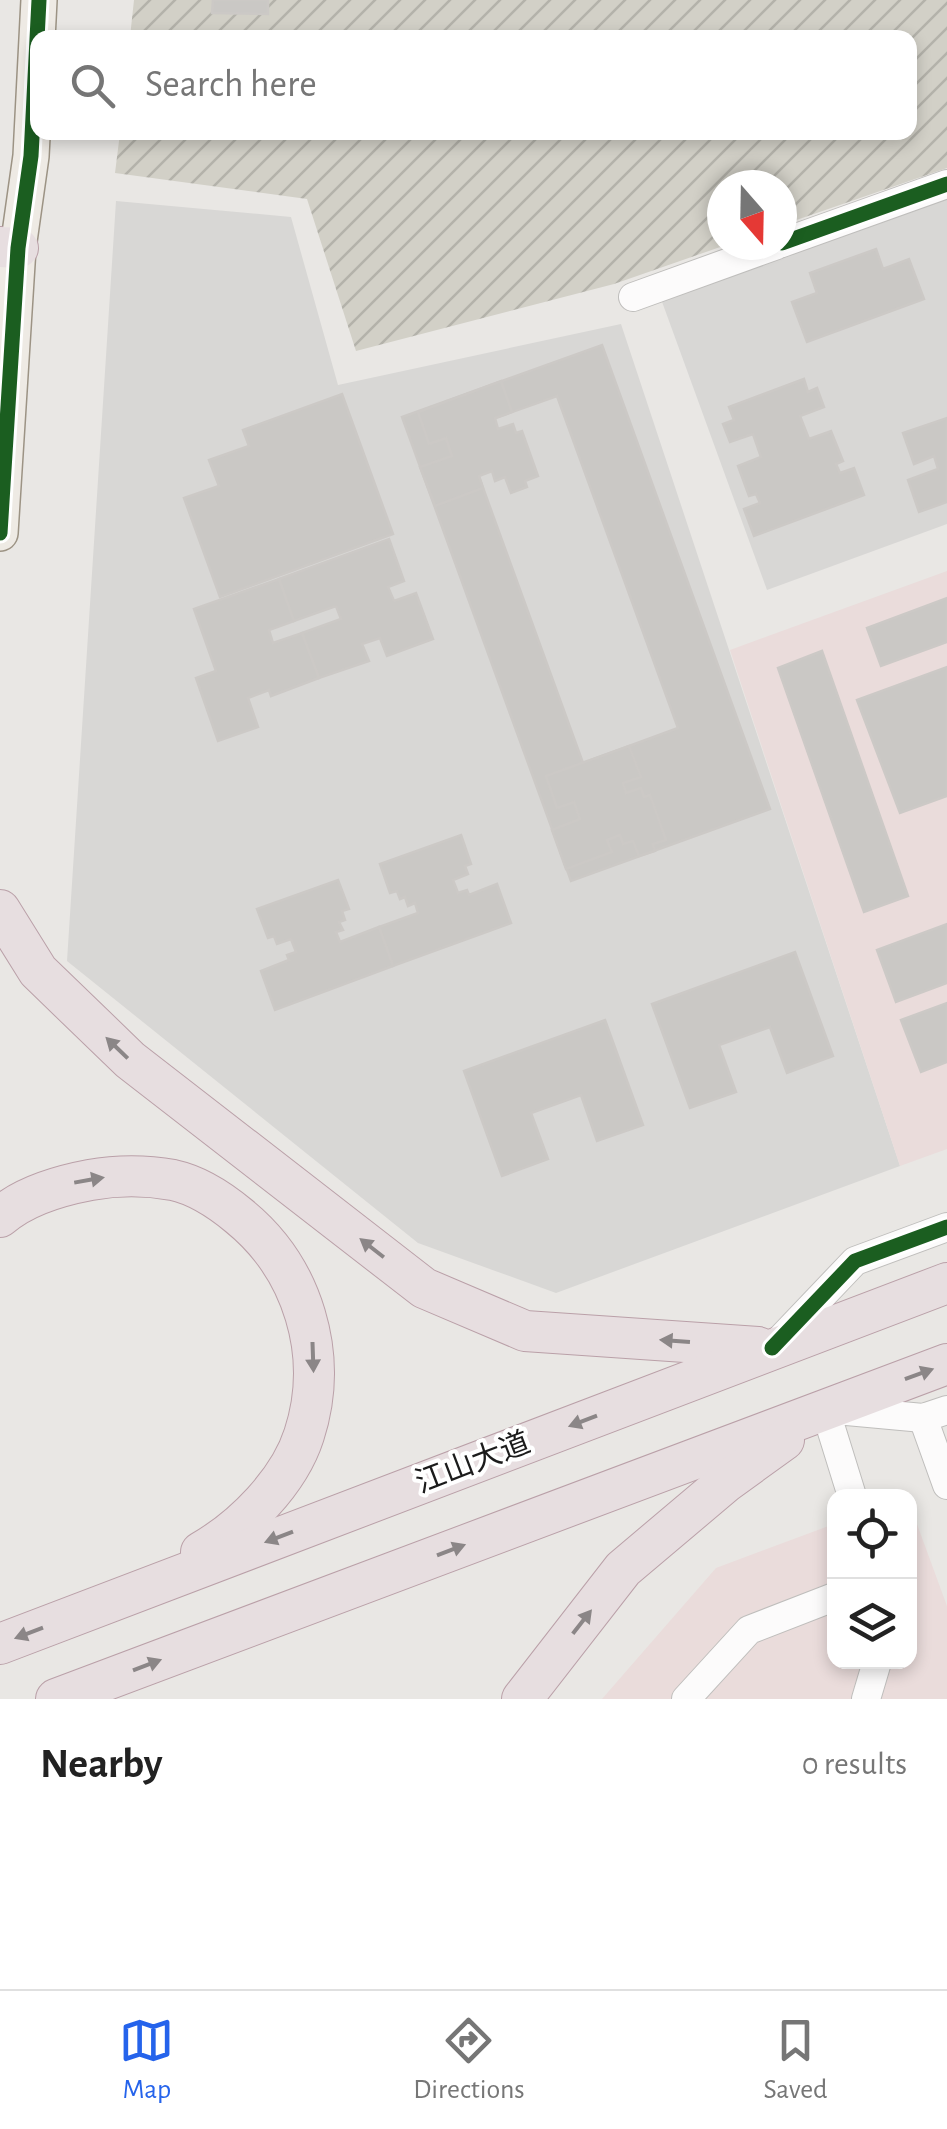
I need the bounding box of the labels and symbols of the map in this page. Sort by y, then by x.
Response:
north arrow [707,170,797,260]
one-way arrow [105,1036,129,1060]
one-way arrow [73,1172,105,1187]
one-way arrow [359,1238,385,1259]
one-way arrow [658,1333,690,1349]
one-way arrow [305,1341,321,1373]
one-way arrow [904,1366,934,1381]
one-way arrow [567,1414,597,1429]
street label: 江山大道 [411,1426,534,1499]
one-way arrow [264,1530,294,1546]
one-way arrow [437,1542,467,1557]
one-way arrow [571,1609,592,1635]
one-way arrow [14,1626,44,1642]
one-way arrow [133,1656,163,1672]

